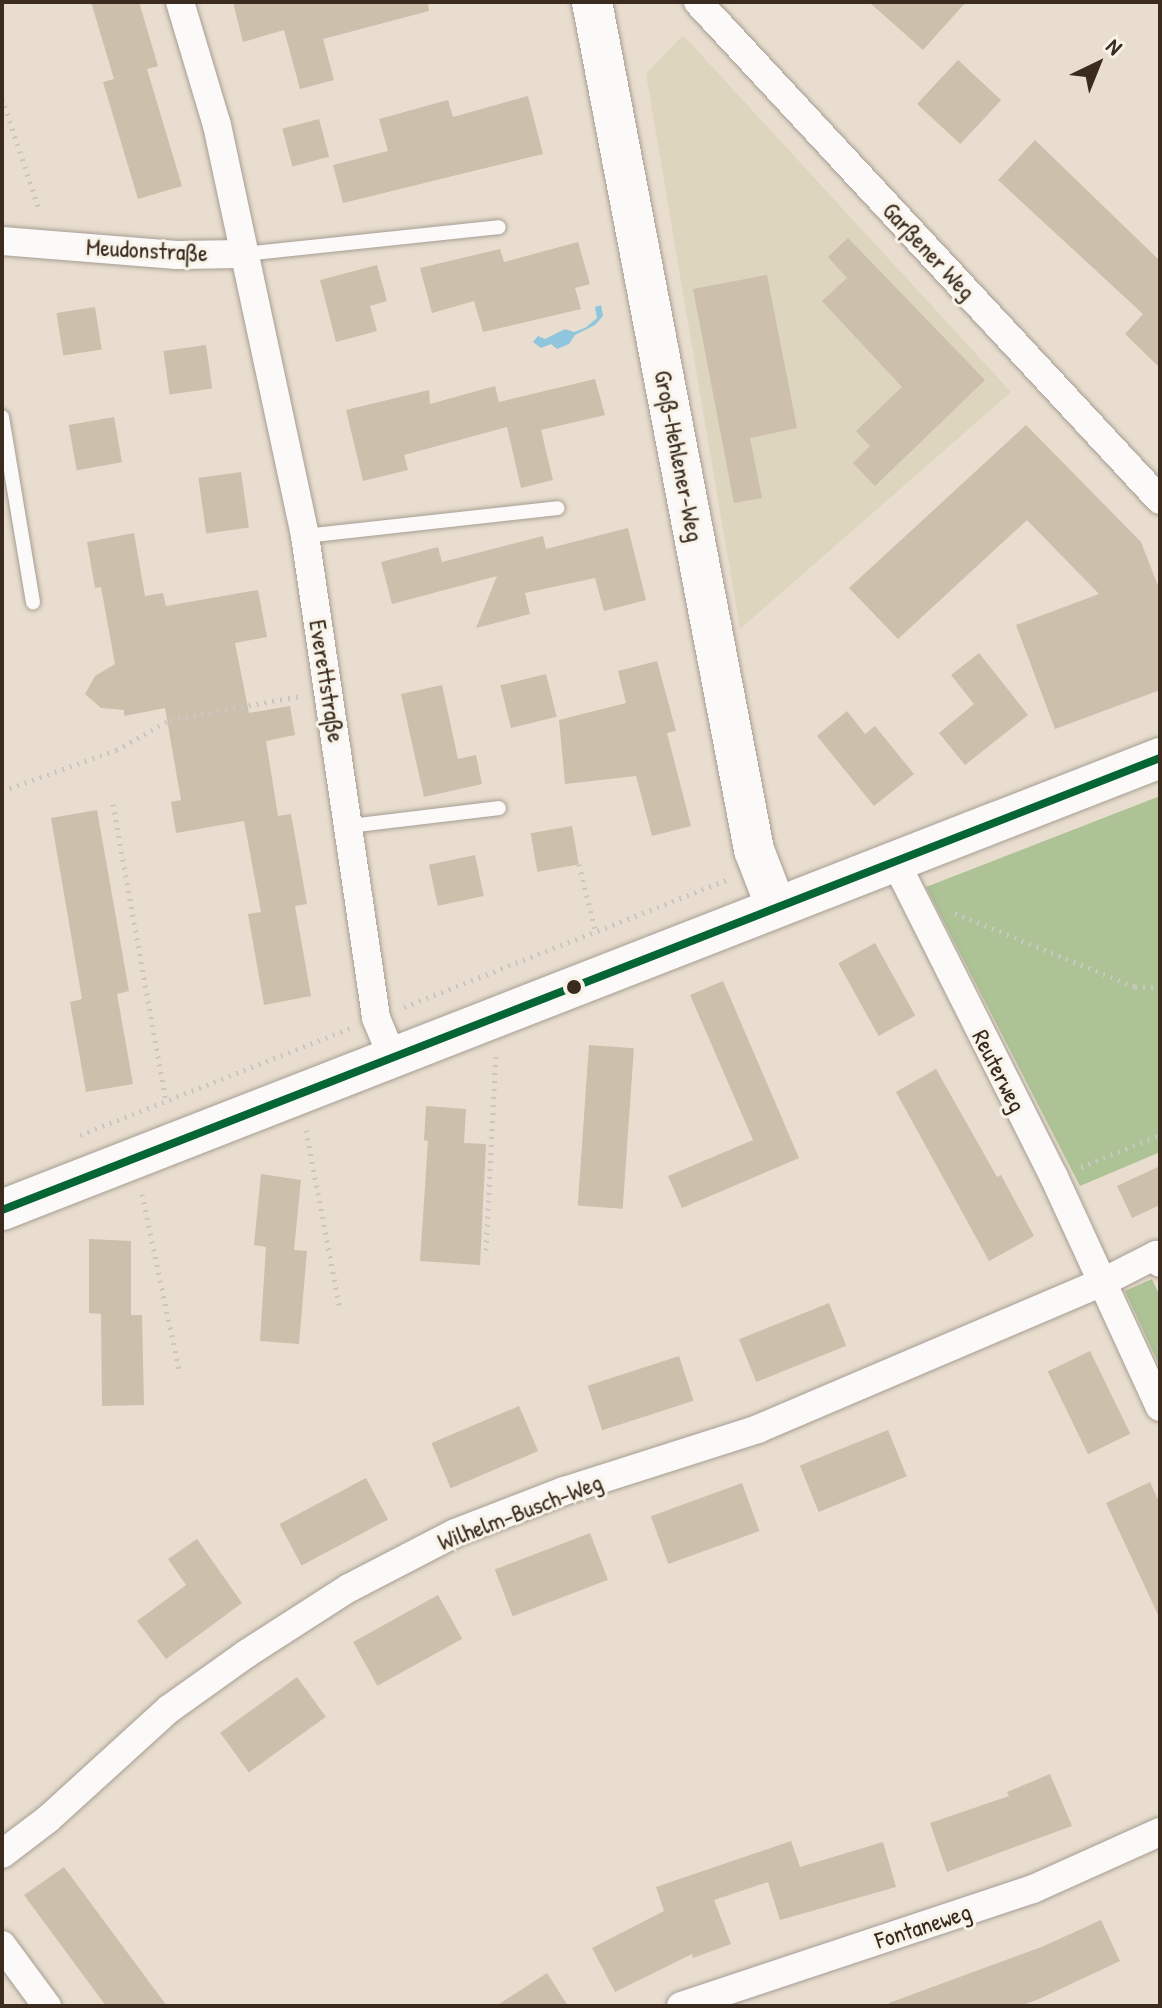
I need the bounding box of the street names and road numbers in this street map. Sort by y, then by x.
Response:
street label: Garßener Weg [877,196,981,306]
street label: Meudonstraße [85,232,209,268]
street label: Groß-Hehlener-Weg [648,368,710,544]
street label: Everettstraße [303,618,351,744]
street label: Reuterweg [966,1025,1032,1117]
street label: Wilhelm-Busch-Weg [434,1467,606,1557]
street label: Fontaneweg [872,1897,974,1955]

